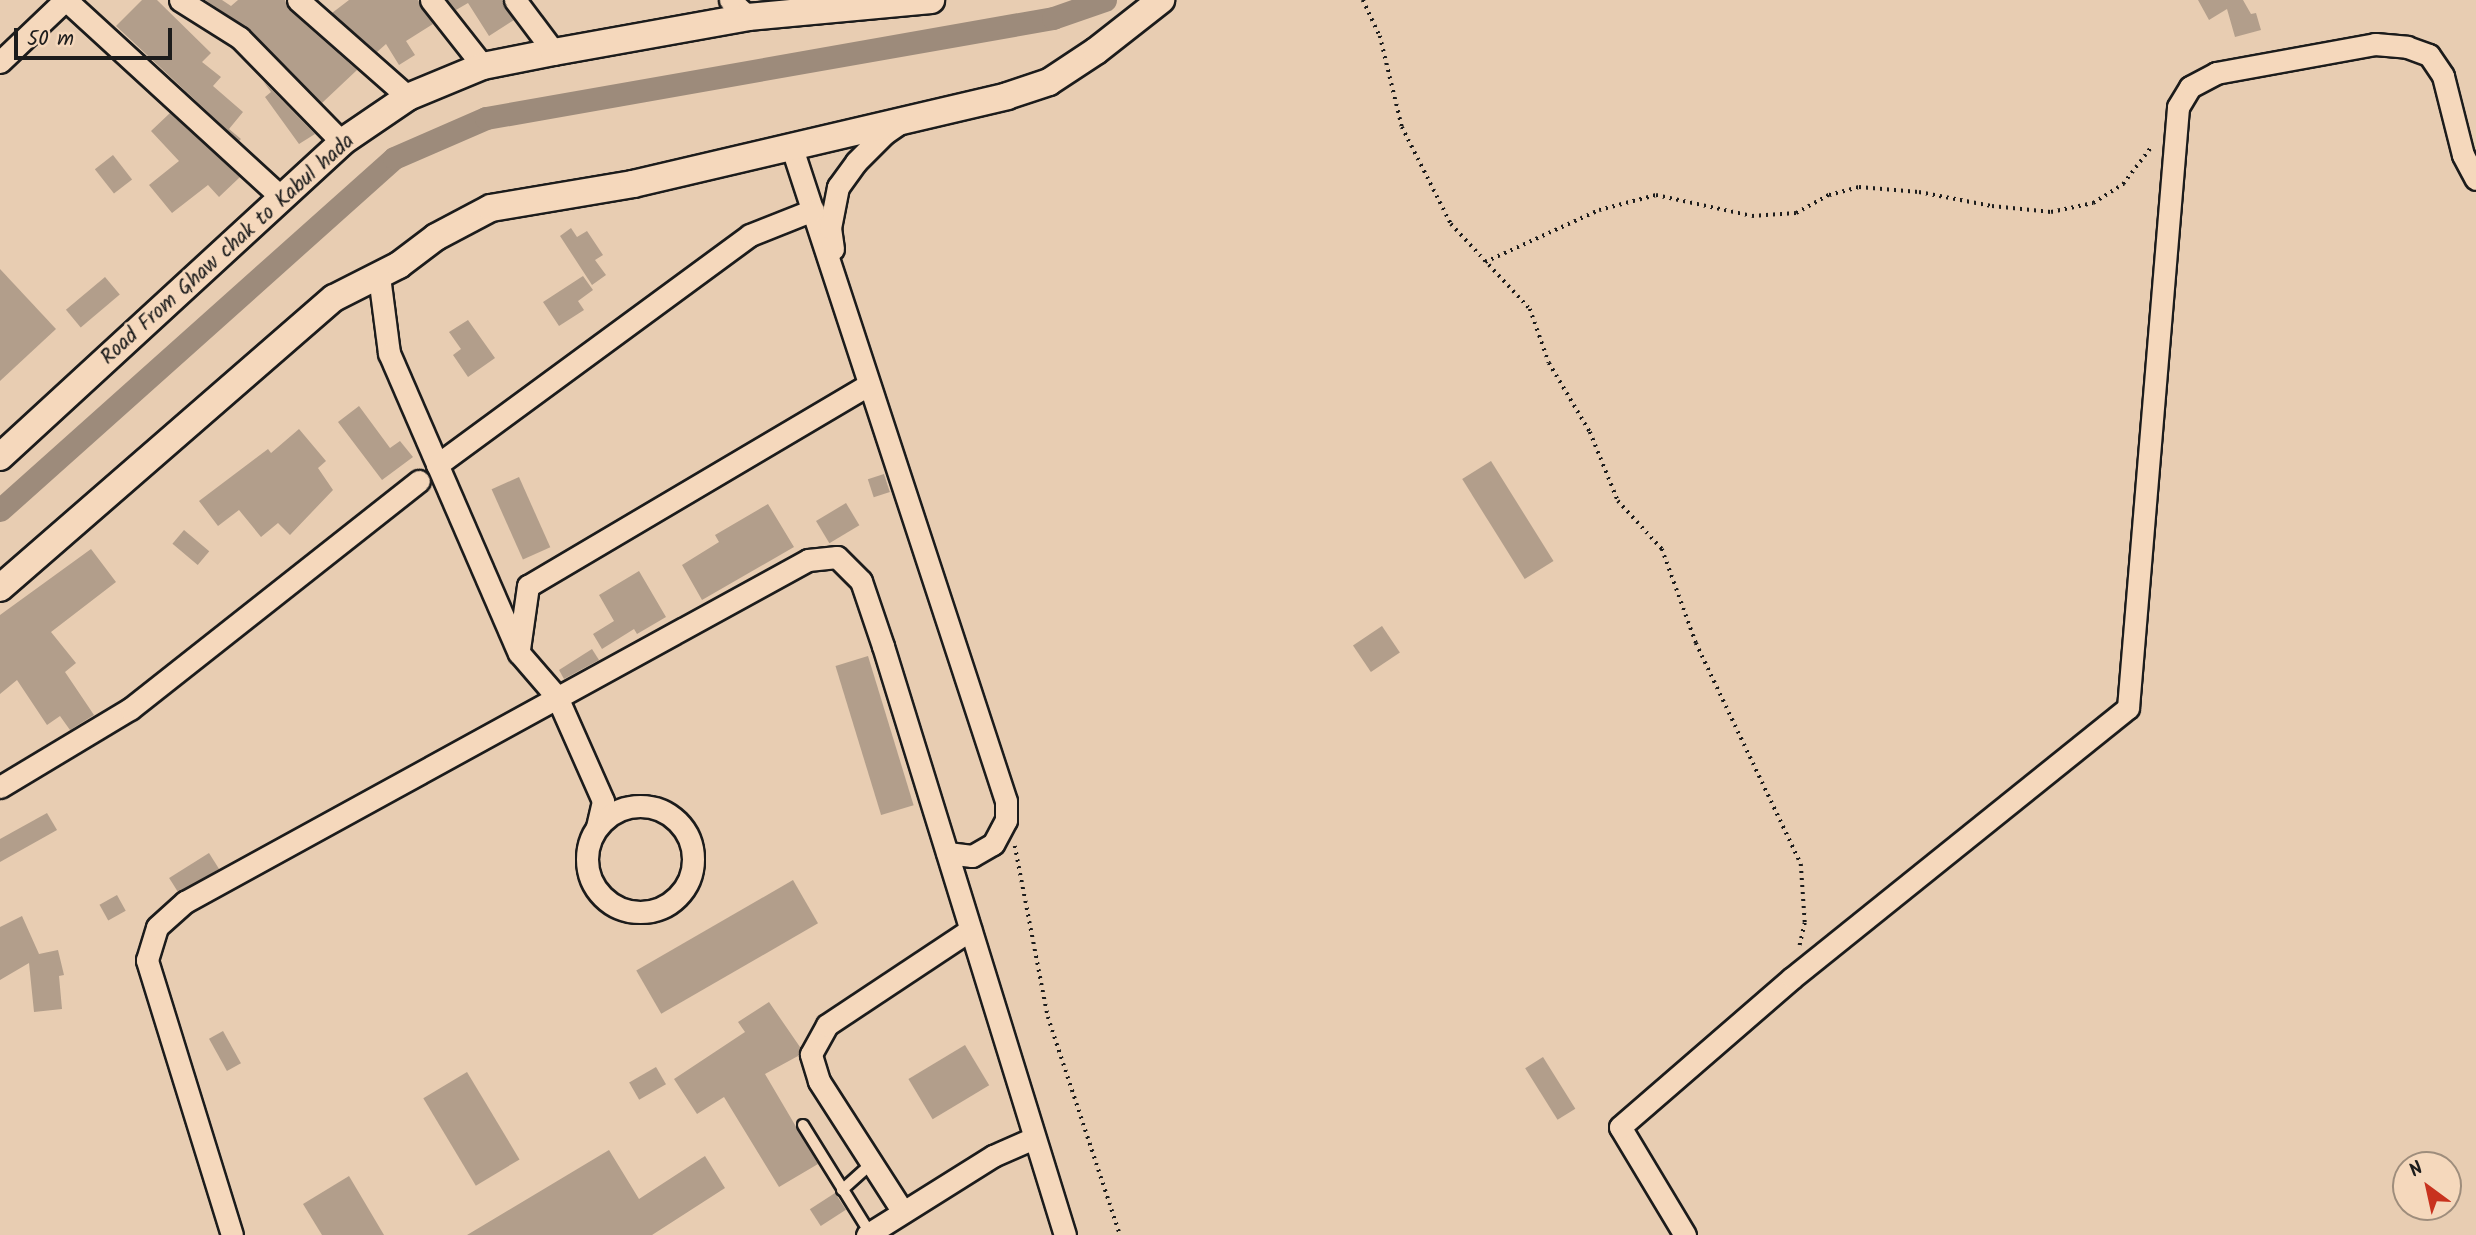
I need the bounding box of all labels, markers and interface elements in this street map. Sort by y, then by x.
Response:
scale bar [18,14,175,58]
text: 50 m [27,23,74,56]
street label: Road From Ghaw chak to Kabul hada [96,129,360,371]
north arrow [2392,1151,2462,1221]
text: N [2403,1154,2430,1186]

